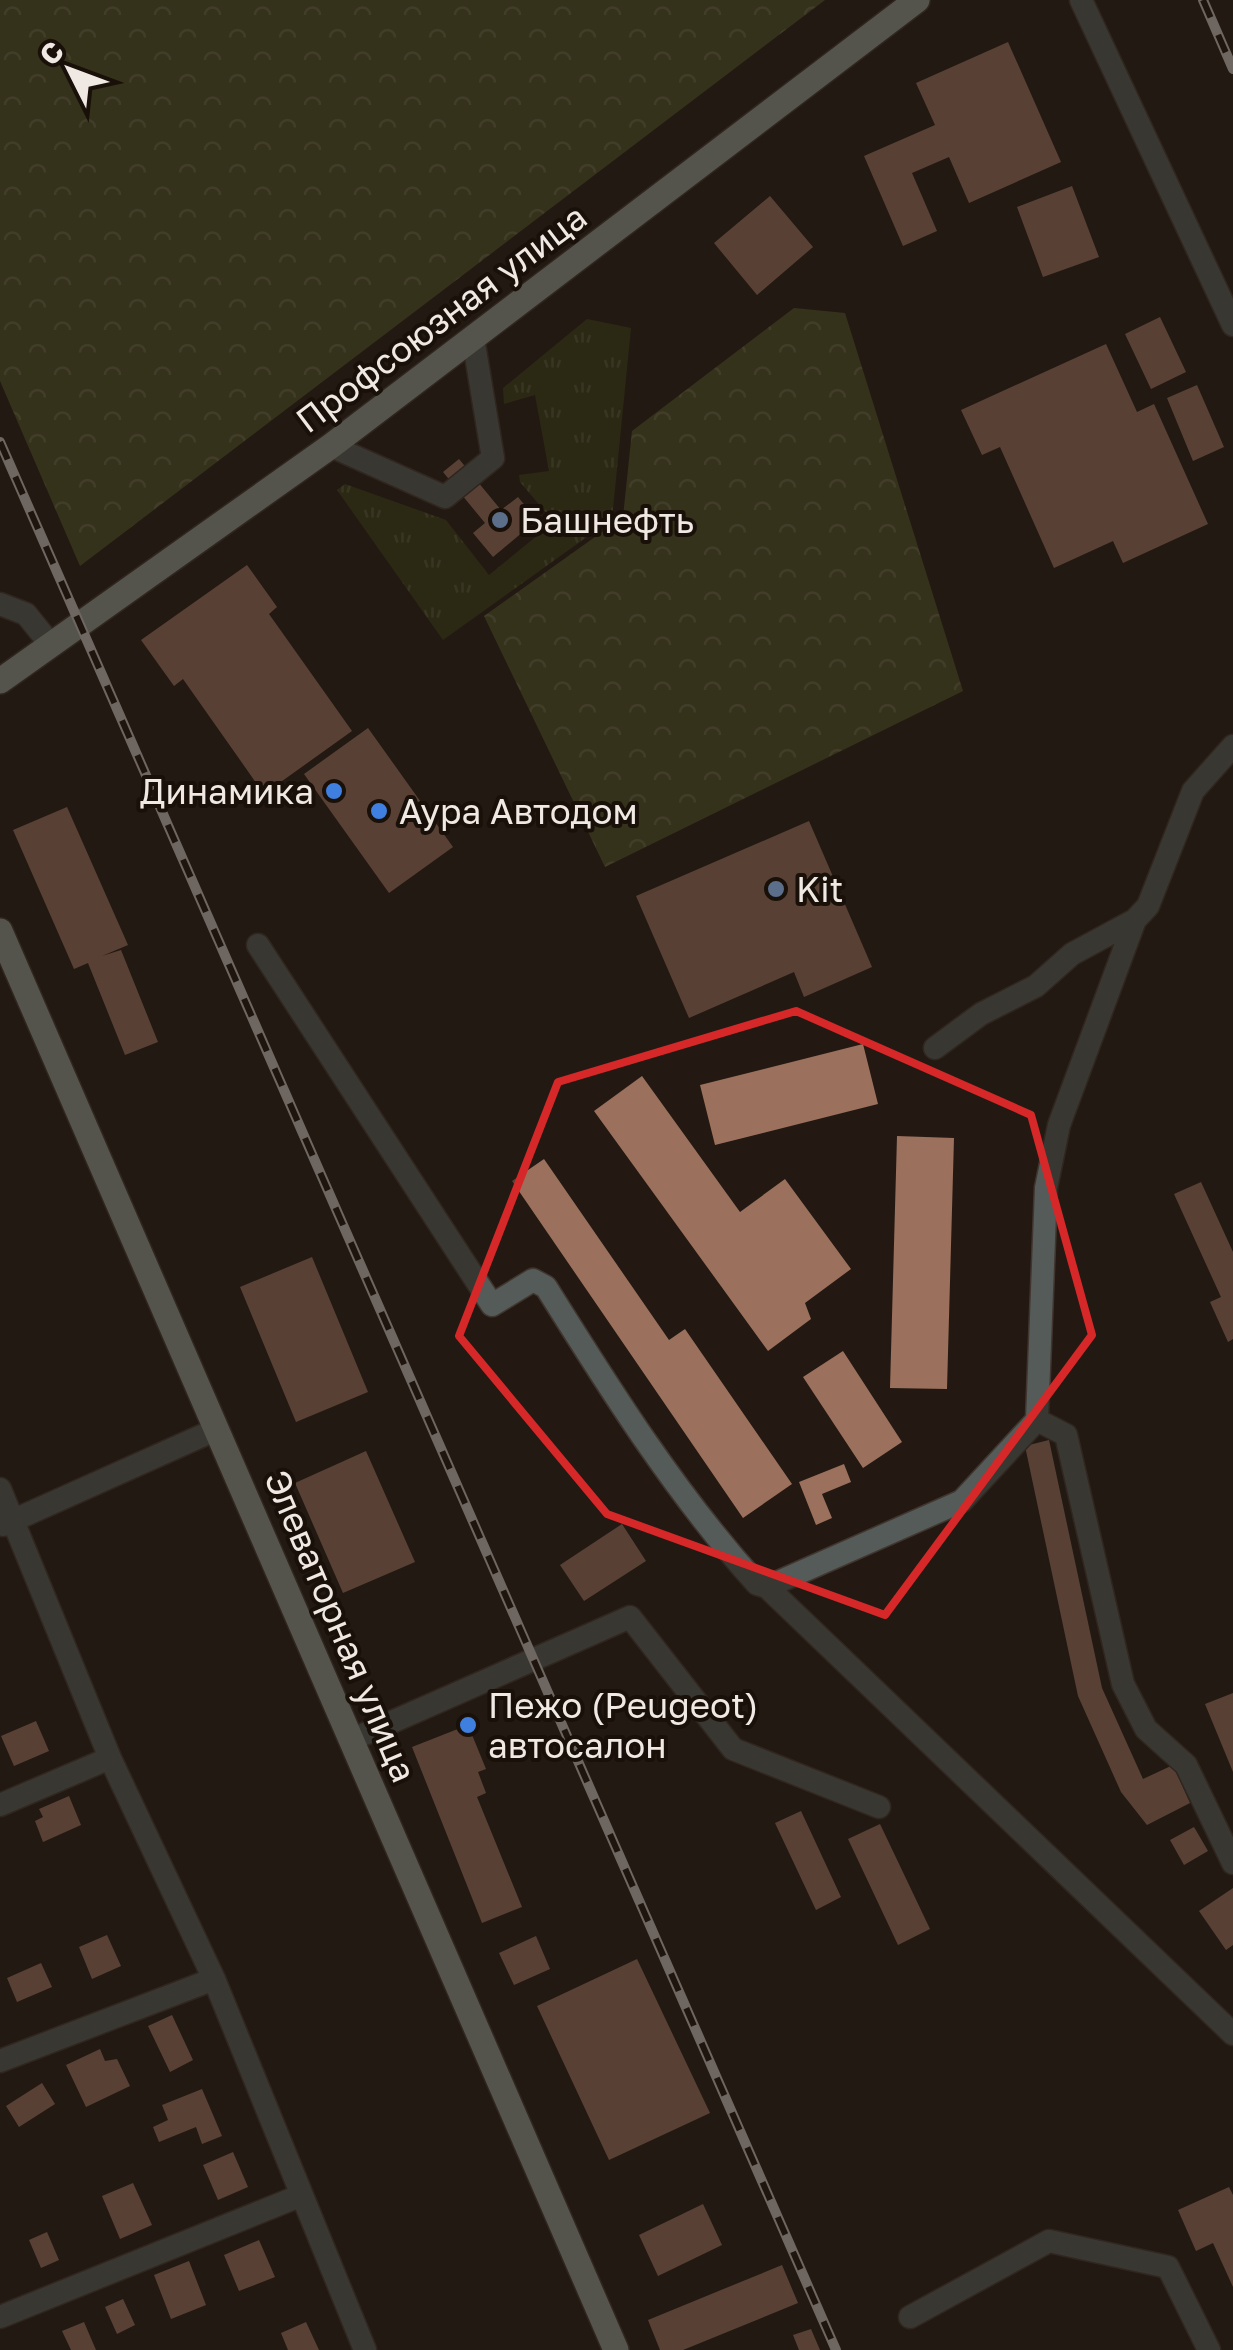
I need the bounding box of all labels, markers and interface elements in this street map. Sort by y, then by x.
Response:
north arrow [20,20,120,120]
text: С [32,35,70,71]
street label: Профсоюзная улица [288,195,594,441]
place label: Башнефть [520,499,694,541]
marker: Башнефть [489,509,511,531]
place label: Динамика [140,770,314,812]
marker: Динамика [323,780,345,802]
place label: Аура Автодом [399,790,638,832]
marker: Аура Автодом [368,800,390,822]
place label: Kit [796,868,844,910]
marker: Kit [765,878,787,900]
street label: Элеваторная улица [256,1464,426,1788]
place label: Пежо (Peugeot) автосалон [488,1684,758,1766]
marker: Пежо (Peugeot) автосалон [457,1714,479,1736]

